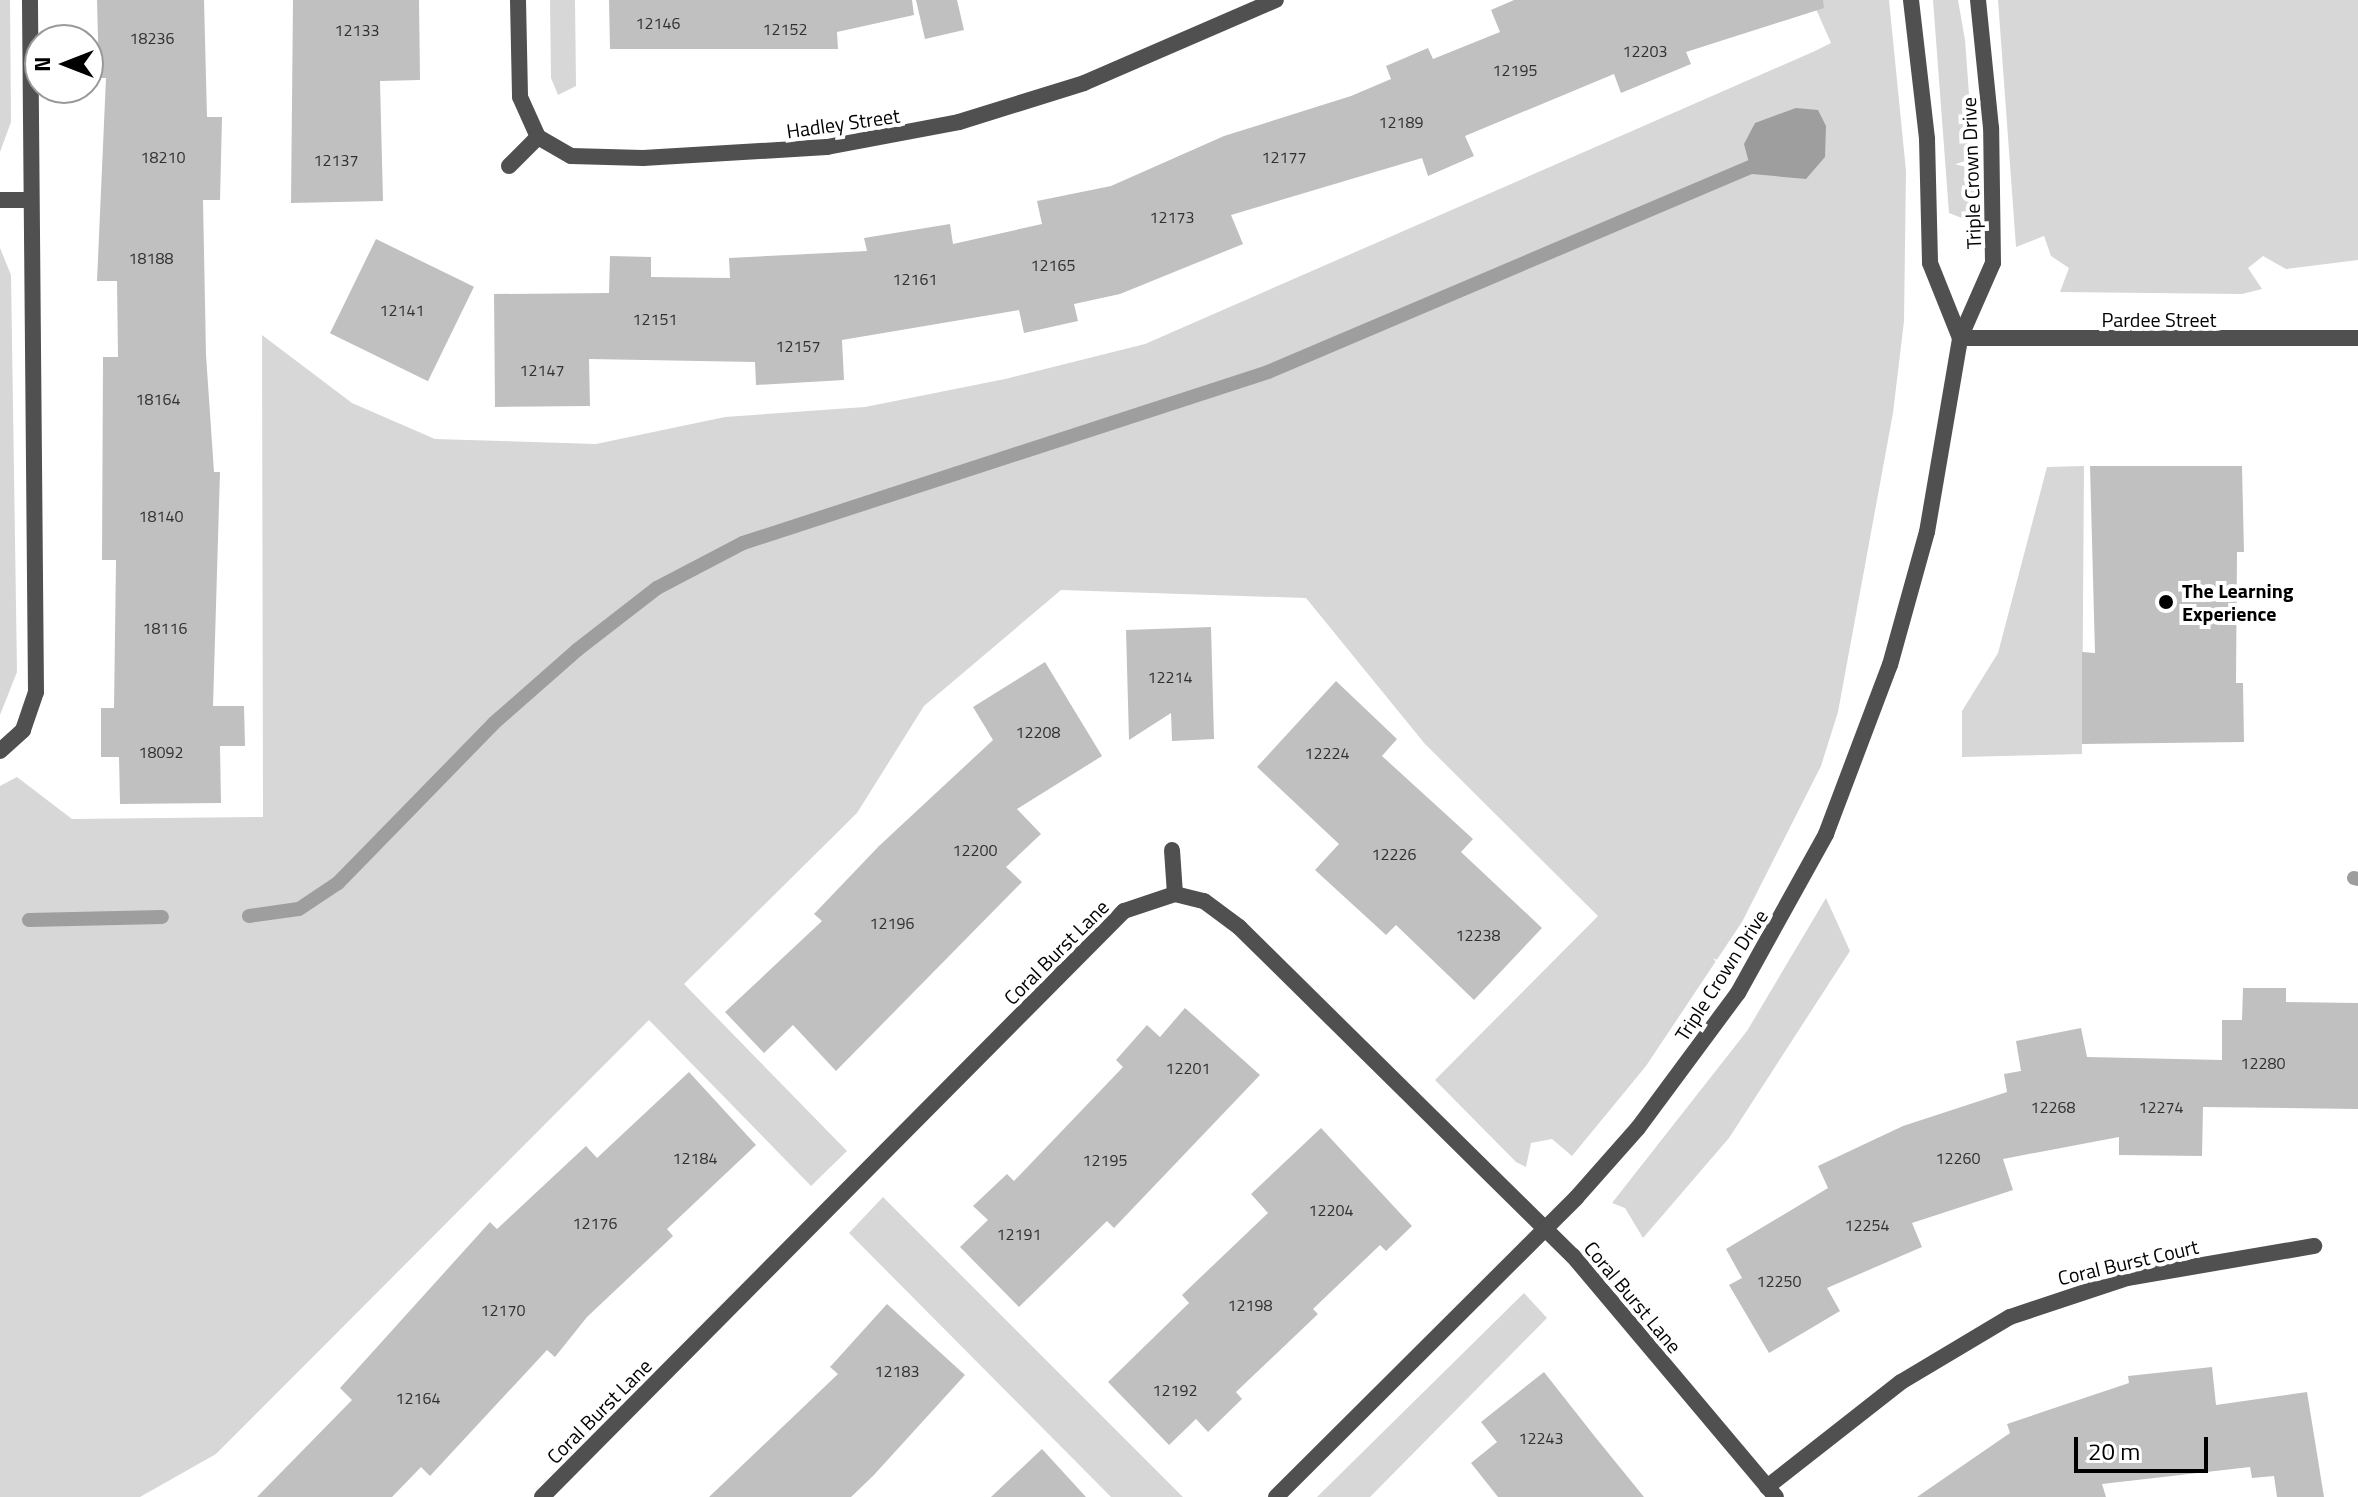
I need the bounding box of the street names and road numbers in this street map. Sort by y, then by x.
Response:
street label: Triple Crown Drive [1956,97,1986,249]
street label: Hadley Street [785,103,901,143]
street label: Pardee Street [2101,307,2217,331]
street label: Coral Burst Lane [999,895,1113,1009]
street label: Triple Crown Drive [1670,905,1772,1045]
street label: Coral Burst Court [2055,1234,2201,1290]
street label: Coral Burst Lane [1579,1236,1687,1358]
street label: Coral Burst Lane [542,1354,656,1468]

